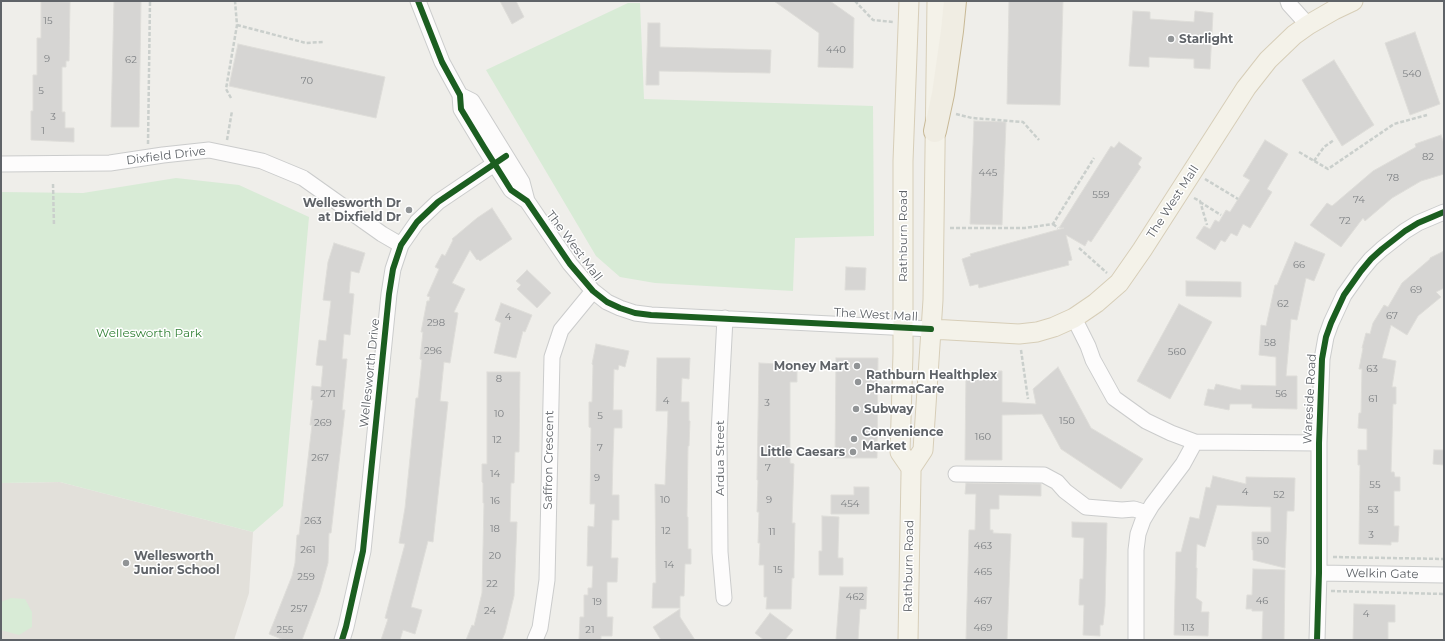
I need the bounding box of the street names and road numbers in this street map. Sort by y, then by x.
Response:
street label: Dixfield Drive [125,144,207,168]
street label: The West Mall [1144,163,1202,241]
street label: Rathburn Road [896,190,910,282]
street label: The West Mall [543,208,605,284]
street label: The West Mall [834,306,918,324]
street label: Wellesworth Drive [357,318,383,428]
street label: Wareside Road [1300,353,1320,445]
street label: Saffron Crescent [541,410,557,510]
street label: Ardua Street [713,420,727,496]
street label: Rathburn Road [901,520,917,612]
street label: Welkin Gate [1345,566,1419,582]

